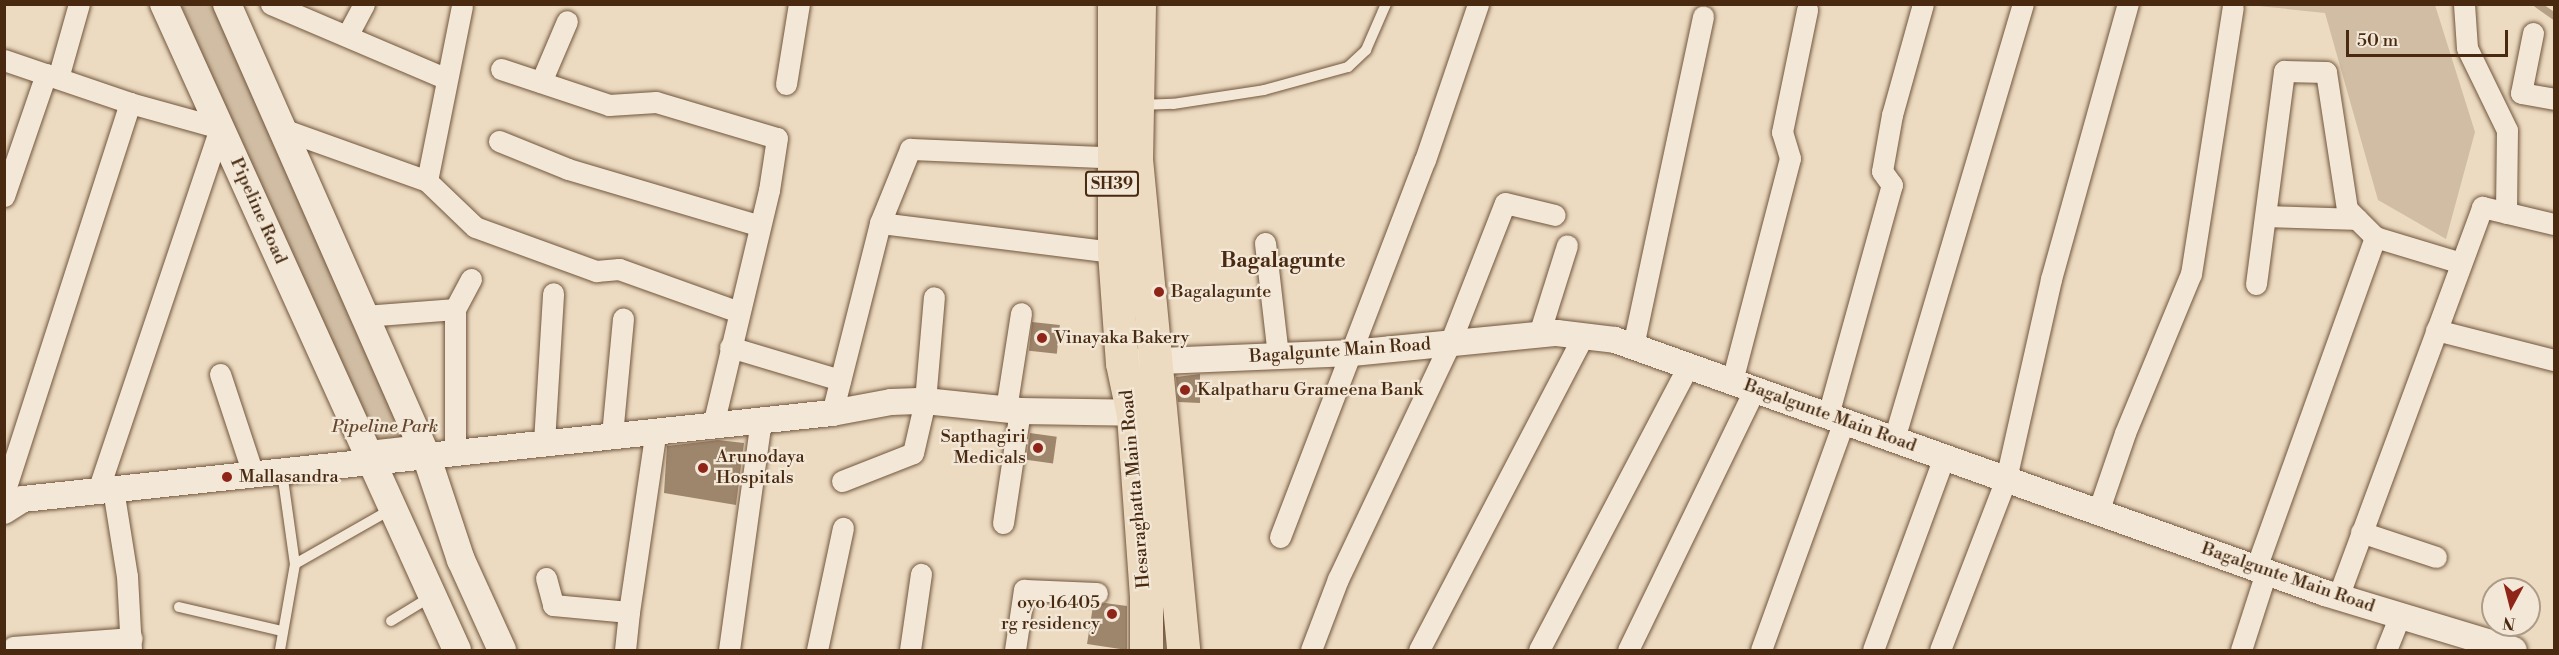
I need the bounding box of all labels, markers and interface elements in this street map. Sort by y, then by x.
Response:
scale bar [2349,18,2511,56]
text: 50 m [2357,29,2398,52]
street label: Pipeline Road [225,154,291,268]
road number: SH39 [1084,171,1140,197]
district label: Bagalagunte [1220,248,1346,274]
place label: Bagalagunte [1171,281,1271,303]
marker: Bagalagunte [1152,285,1166,299]
place label: Vinayaka Bakery [1054,327,1189,349]
marker: Vinayaka Bakery [1035,331,1049,345]
street label: Bagalgunte Main Road [1248,334,1432,368]
street label: Bagalgunte Main Road [1741,375,1919,457]
place label: Kalpatharu Grameena Bank [1197,379,1423,401]
marker: Kalpatharu Grameena Bank [1178,383,1192,397]
street label: Hesaraghatta Main Road [1117,389,1155,589]
park label: Pipeline Park [332,416,438,438]
place label: Sapthagiri Medicals [940,427,1026,470]
marker: Sapthagiri Medicals [1031,441,1045,455]
place label: Arunodaya Hospitals [716,447,805,490]
marker: Arunodaya Hospitals [694,459,712,477]
place label: Mallasandra [239,466,339,488]
marker: Mallasandra [220,470,234,484]
street label: Bagalgunte Main Road [2198,538,2378,618]
north arrow [2481,577,2541,637]
place label: oyo 16405 rg residency [1001,593,1100,636]
marker: oyo 16405 rg residency [1105,607,1119,621]
text: N [2502,612,2517,634]

